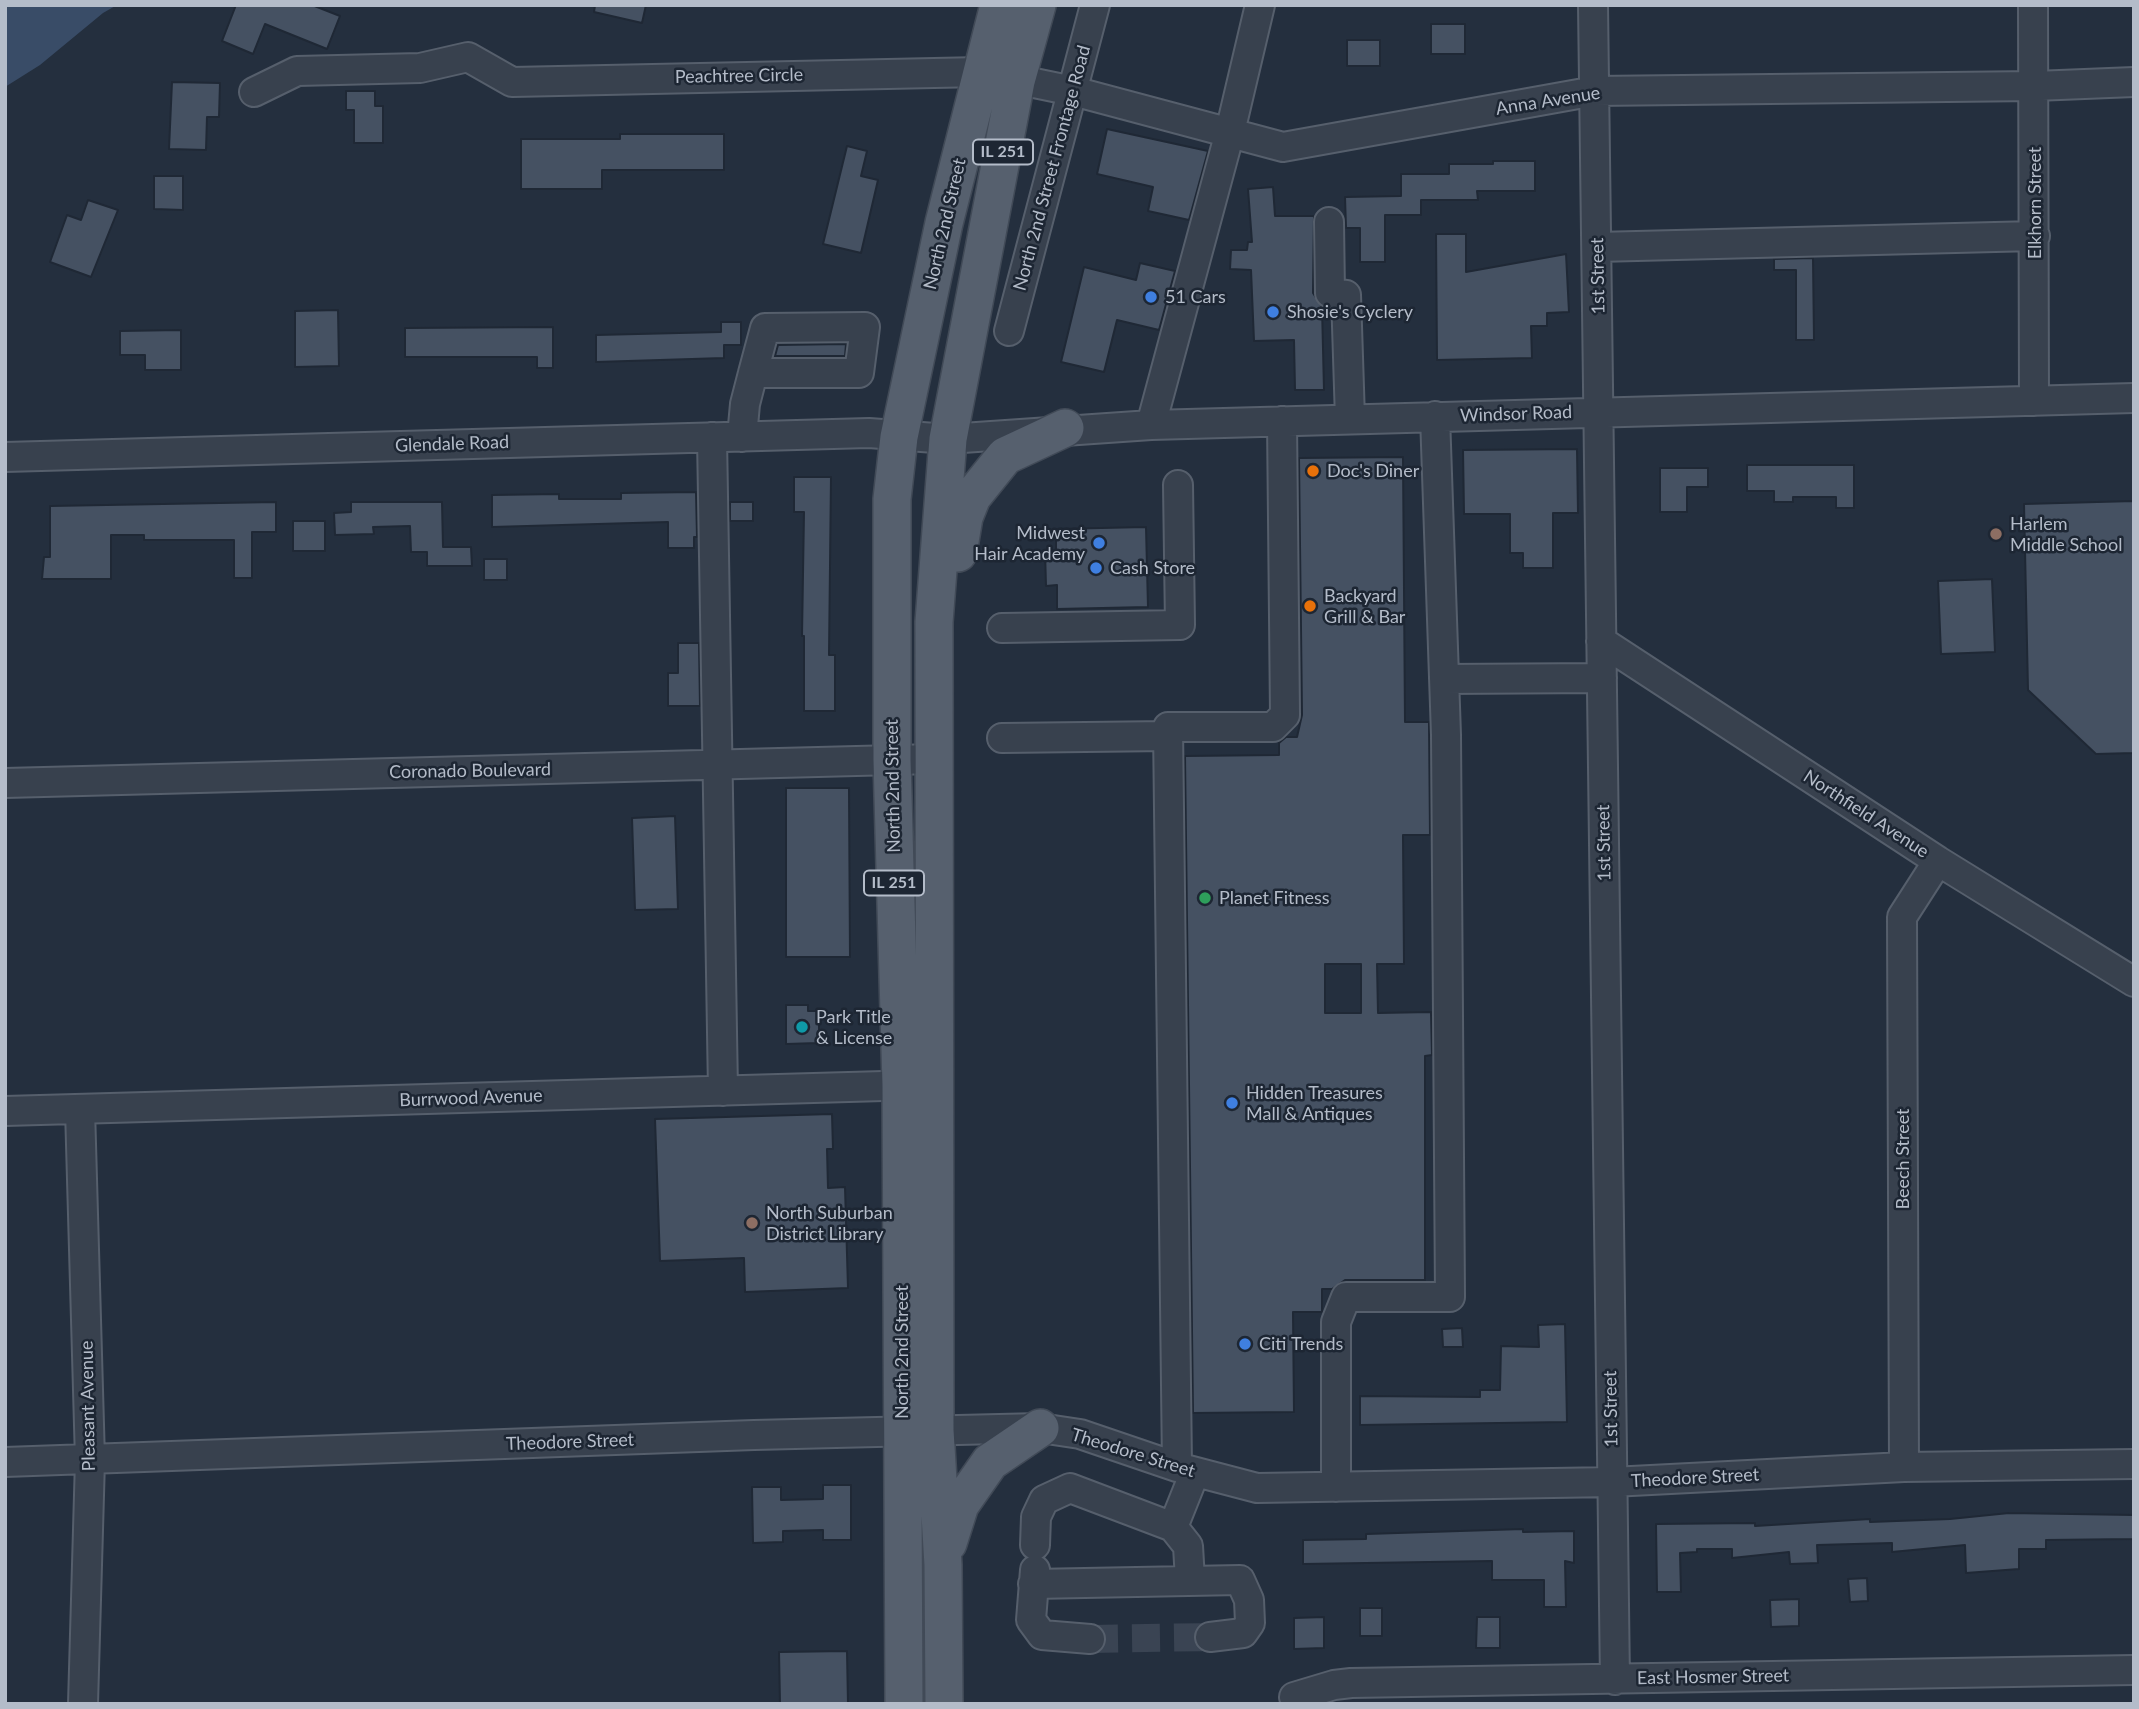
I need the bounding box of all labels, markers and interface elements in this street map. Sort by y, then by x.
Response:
street label: North 2nd Street Frontage Road [1009,43,1095,293]
street label: Peachtree Circle [675,64,803,88]
street label: Anna Avenue [1494,82,1602,120]
road number: IL 251 [973,140,1033,164]
street label: Elkhorn Street [2024,147,2046,259]
street label: North 2nd Street [919,156,971,292]
street label: 1st Street [1587,237,1609,315]
place label: 51 Cars [1165,286,1226,308]
marker: 51 Cars [1143,289,1159,305]
place label: Shosie's Cyclery [1287,301,1413,323]
marker: Shosie's Cyclery [1265,304,1281,320]
street label: Windsor Road [1460,401,1572,427]
street label: Glendale Road [395,431,509,457]
place label: Doc's Diner [1327,460,1419,482]
marker: Doc's Diner [1305,463,1321,479]
place label: Harlem Middle School [2010,513,2122,556]
place label: Midwest Hair Academy [974,522,1085,564]
marker: Harlem Middle School [1988,526,2004,542]
marker: Midwest Hair Academy [1091,535,1107,551]
place label: Cash Store [1110,557,1195,579]
marker: Cash Store [1088,560,1104,576]
place label: Backyard Grill & Bar [1324,585,1405,628]
marker: Backyard Grill & Bar [1302,598,1318,614]
street label: North 2nd Street [881,719,905,853]
street label: Coronado Boulevard [389,759,551,783]
street label: Northfield Avenue [1799,765,1933,863]
street label: 1st Street [1593,804,1615,882]
road number: IL 251 [864,870,924,896]
place label: Planet Fitness [1219,887,1330,909]
marker: Planet Fitness [1197,890,1213,906]
place label: Park Title & License [816,1006,892,1048]
marker: Park Title & License [794,1019,810,1035]
place label: Hidden Treasures Mall & Antiques [1246,1082,1383,1124]
street label: Burrwood Avenue [399,1085,543,1111]
marker: Hidden Treasures Mall & Antiques [1224,1095,1240,1111]
street label: Beech Street [1892,1108,1914,1210]
place label: North Suburban District Library [766,1202,893,1244]
marker: North Suburban District Library [744,1215,760,1231]
street label: North 2nd Street [891,1285,913,1419]
place label: Citi Trends [1259,1333,1343,1355]
marker: Citi Trends [1237,1336,1253,1352]
street label: Pleasant Avenue [76,1340,100,1472]
street label: 1st Street [1600,1370,1622,1448]
street label: Theodore Street [1069,1424,1197,1482]
street label: Theodore Street [506,1429,634,1455]
street label: Theodore Street [1630,1464,1760,1492]
street label: East Hosmer Street [1637,1665,1789,1689]

